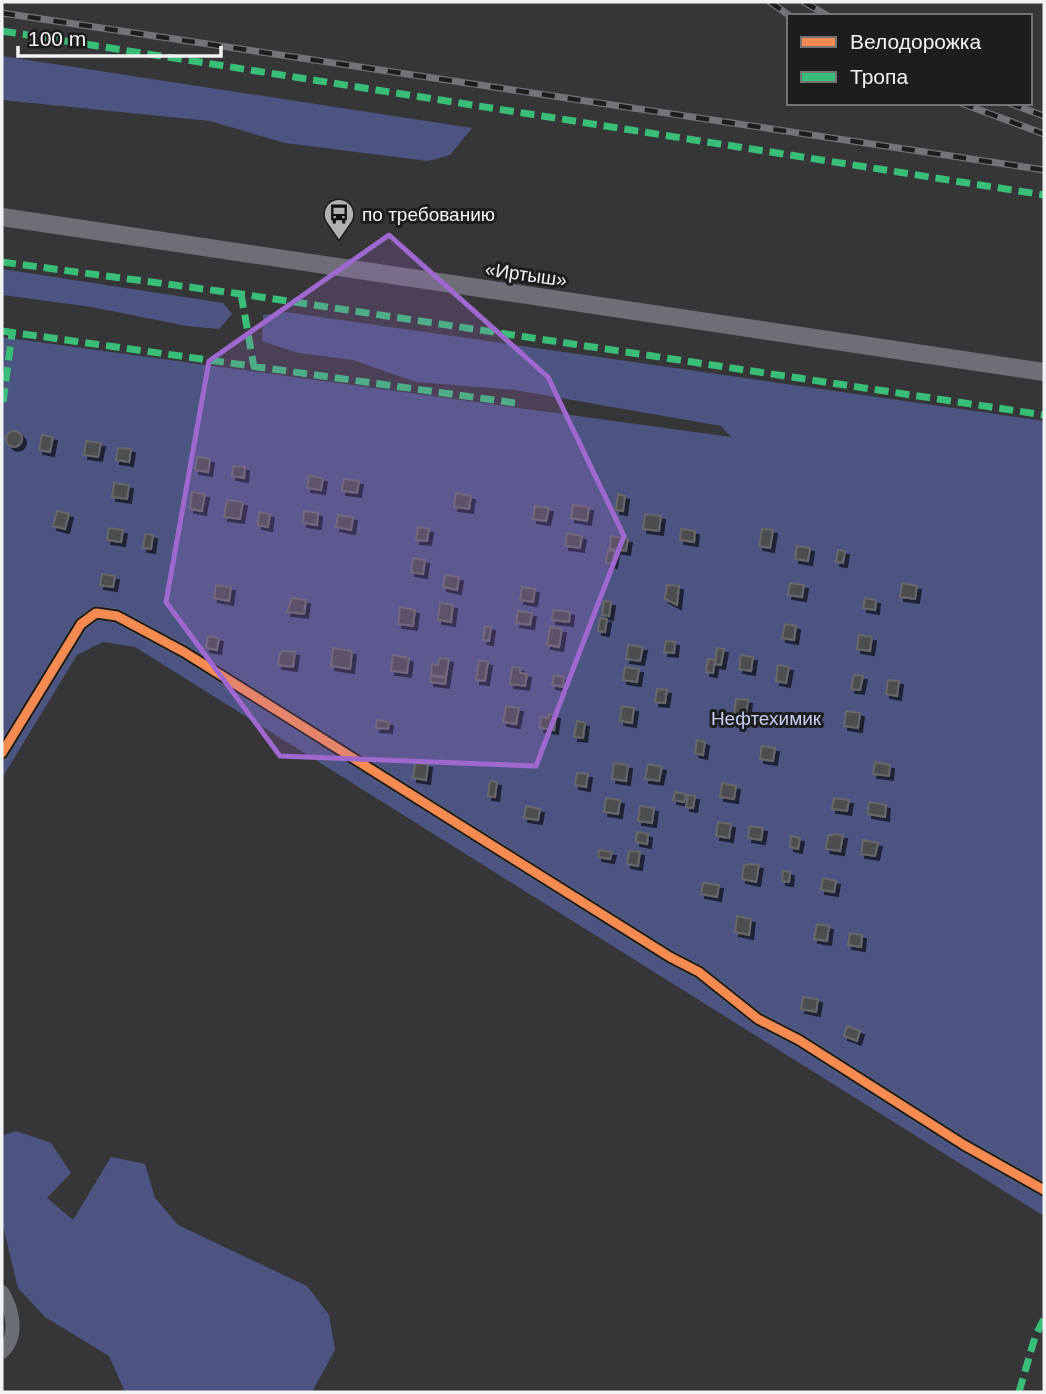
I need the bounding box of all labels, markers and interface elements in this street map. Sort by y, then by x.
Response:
scale bar [18,14,220,58]
legend [787,14,1032,105]
text: 100 m [28,27,86,50]
text: Велодорожка [850,30,981,53]
text: Тропа [850,65,908,88]
bus stop icon: по требованию [322,197,356,241]
place label: по требованию [362,204,495,225]
street label: «Иртыш» [484,258,568,291]
park label: Нефтехимик [711,708,822,729]

